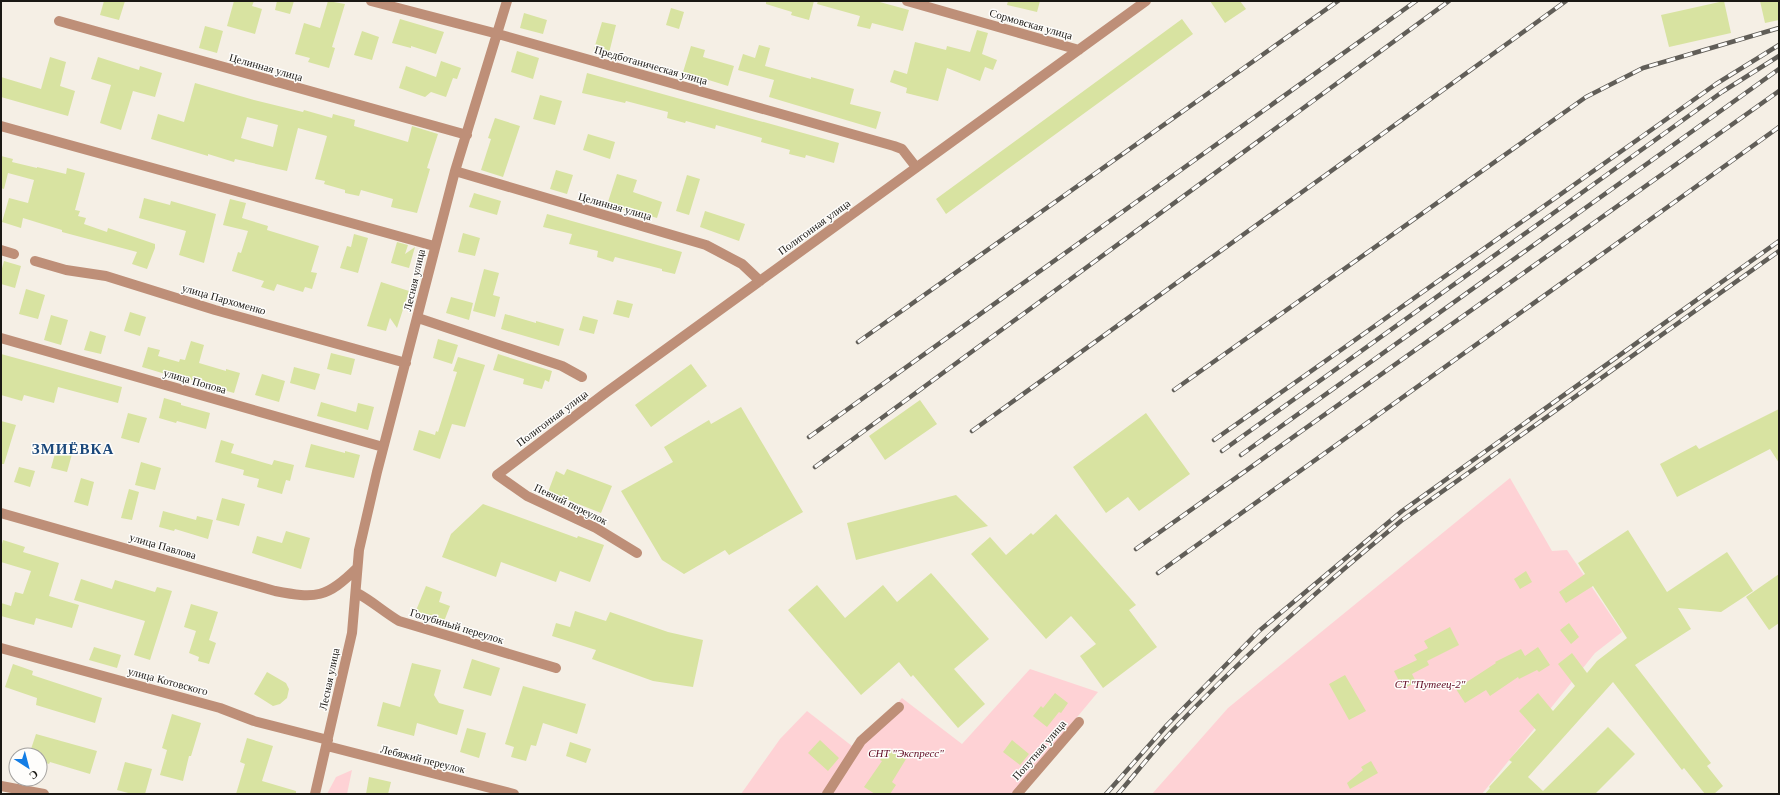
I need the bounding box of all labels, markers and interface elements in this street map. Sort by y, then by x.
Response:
street label: Сормовская улица [988,6,1074,42]
street label: Предботаническая улица [593,43,709,87]
street label: Целинная улица [228,51,304,83]
street label: Целинная улица [577,190,653,222]
street label: Полигонная улица [776,197,852,257]
street label: Лесная улица [401,248,427,312]
street label: улица Пархоменко [181,281,268,317]
street label: улица Попова [162,366,228,396]
street label: Полигонная улица [514,387,590,449]
district label: ЗМИЁВКА [32,441,114,457]
street label: Певчий переулок [532,481,610,527]
street label: улица Павлова [128,531,198,561]
street label: Голубиный переулок [409,606,506,646]
street label: Лесная улица [317,647,341,711]
street label: улица Котовского [127,665,210,698]
park label: СТ "Путеец-2" [1395,678,1466,690]
street label: Попутная улица [1010,718,1068,782]
street label: Лебяжий переулок [379,743,467,776]
north arrow [8,747,48,787]
park label: СНТ "Экспресс" [868,747,944,759]
text: С [27,768,41,782]

